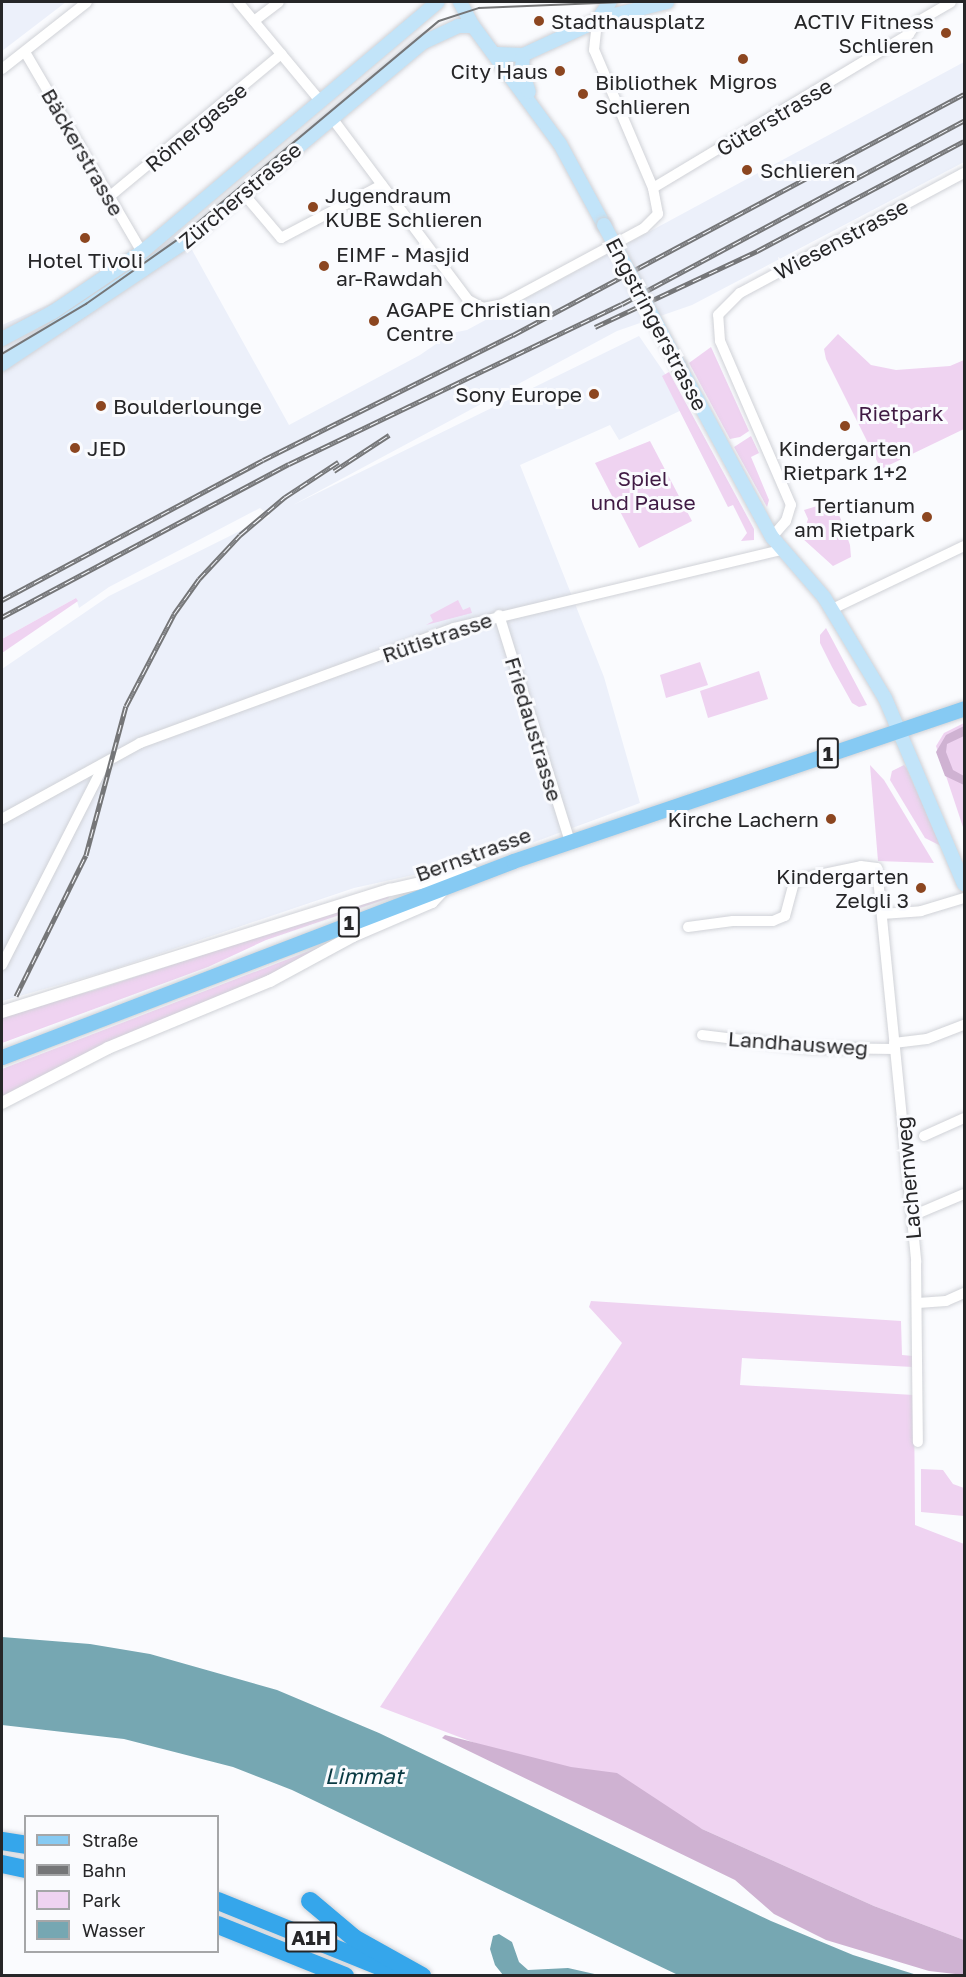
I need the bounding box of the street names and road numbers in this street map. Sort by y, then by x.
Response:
street label: Güterstrasse [712,73,836,161]
street label: Römergasse [140,77,252,177]
street label: Bäckerstrasse [36,84,130,220]
street label: Zürcherstrasse [174,137,306,253]
street label: Wiesenstrasse [770,193,912,285]
street label: Engstringerstrasse [601,233,713,415]
street label: Rütistrasse [379,606,495,668]
street label: Friedaustrasse [500,654,568,804]
road number: 1 [816,736,840,770]
street label: Bernstrasse [412,821,534,887]
road number: 1 [337,905,361,939]
street label: Landhausweg [727,1026,869,1060]
street label: Lachernweg [890,1115,926,1241]
road number: A1H [284,1920,338,1954]

